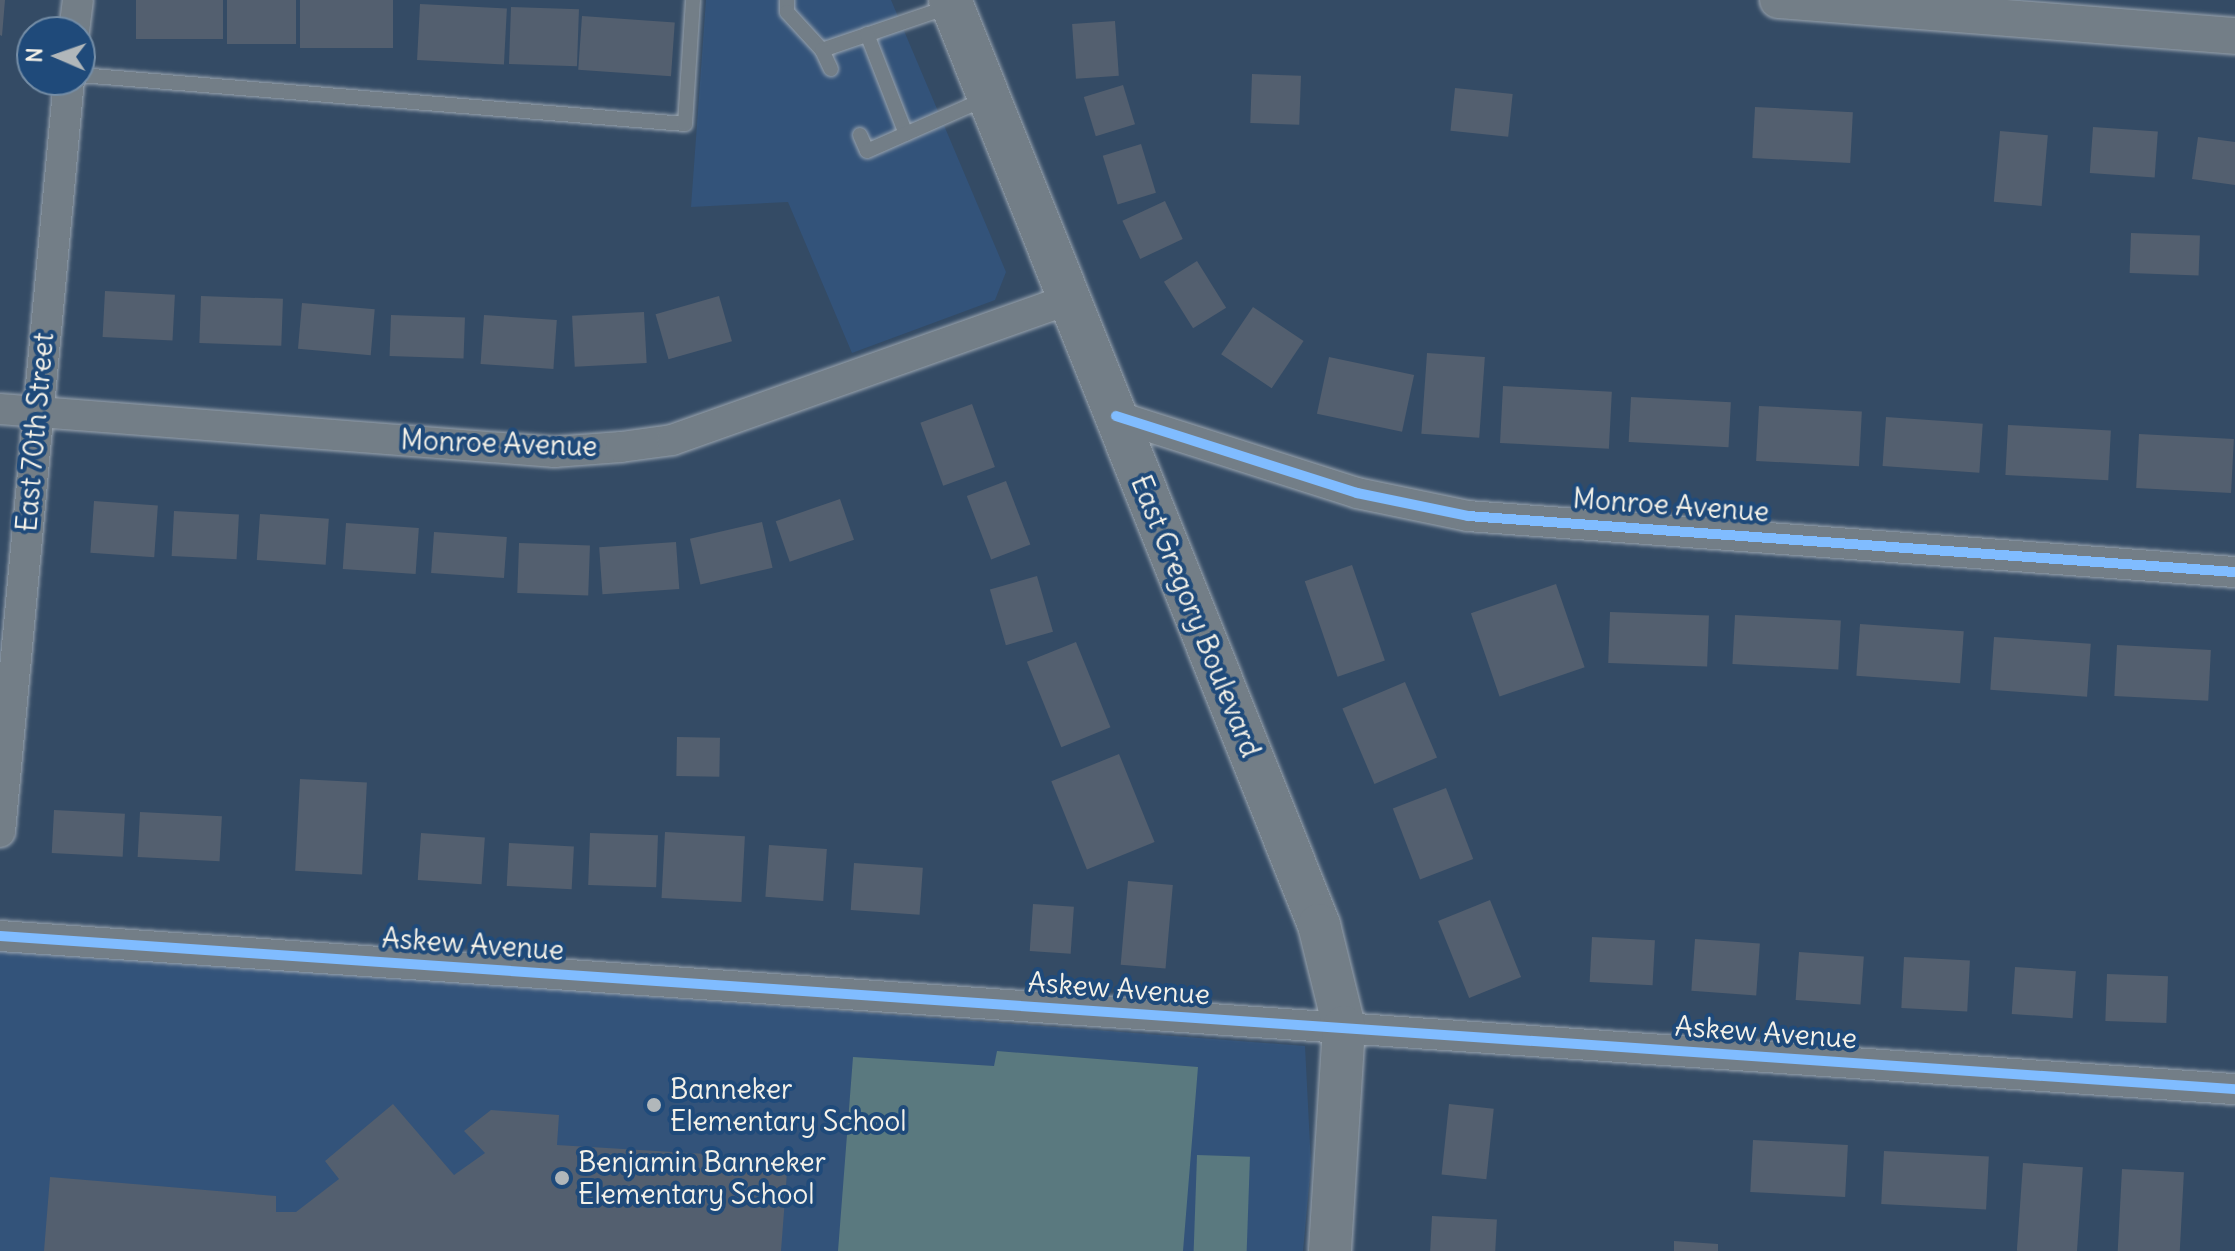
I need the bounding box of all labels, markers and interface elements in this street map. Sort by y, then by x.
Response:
north arrow [16,16,96,96]
text: N [20,47,48,63]
street label: East 70th Street [10,331,60,533]
street label: Monroe Avenue [400,423,598,463]
street label: East Gregory Boulevard [1124,470,1268,762]
street label: Monroe Avenue [1572,481,1770,529]
street label: Askew Avenue [381,921,565,967]
street label: Askew Avenue [1027,965,1211,1011]
street label: Askew Avenue [1674,1009,1858,1055]
place label: Banneker Elementary School [670,1072,907,1138]
marker: Banneker Elementary School [645,1096,663,1114]
place label: Benjamin Banneker Elementary School [578,1145,826,1211]
marker: Benjamin Banneker Elementary School [553,1169,571,1187]

